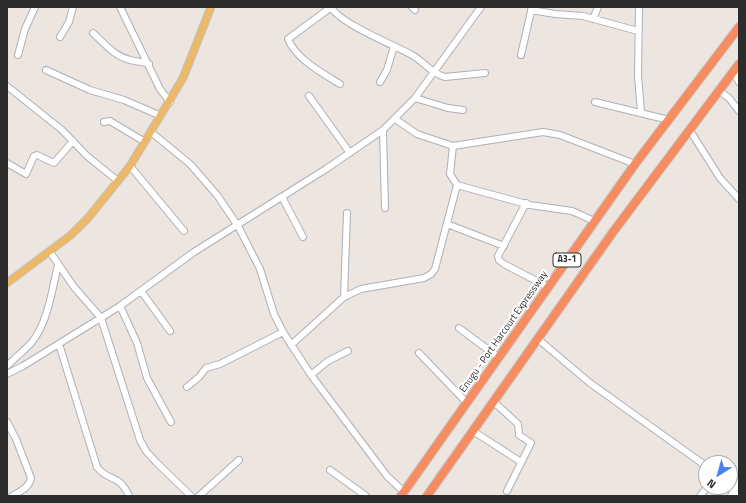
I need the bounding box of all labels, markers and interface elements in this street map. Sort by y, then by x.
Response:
road number: A3-1 [553,253,581,267]
street label: Enugu - Port Harcourt Expressway [457,269,551,395]
north arrow [698,455,738,495]
text: N [704,475,719,492]

